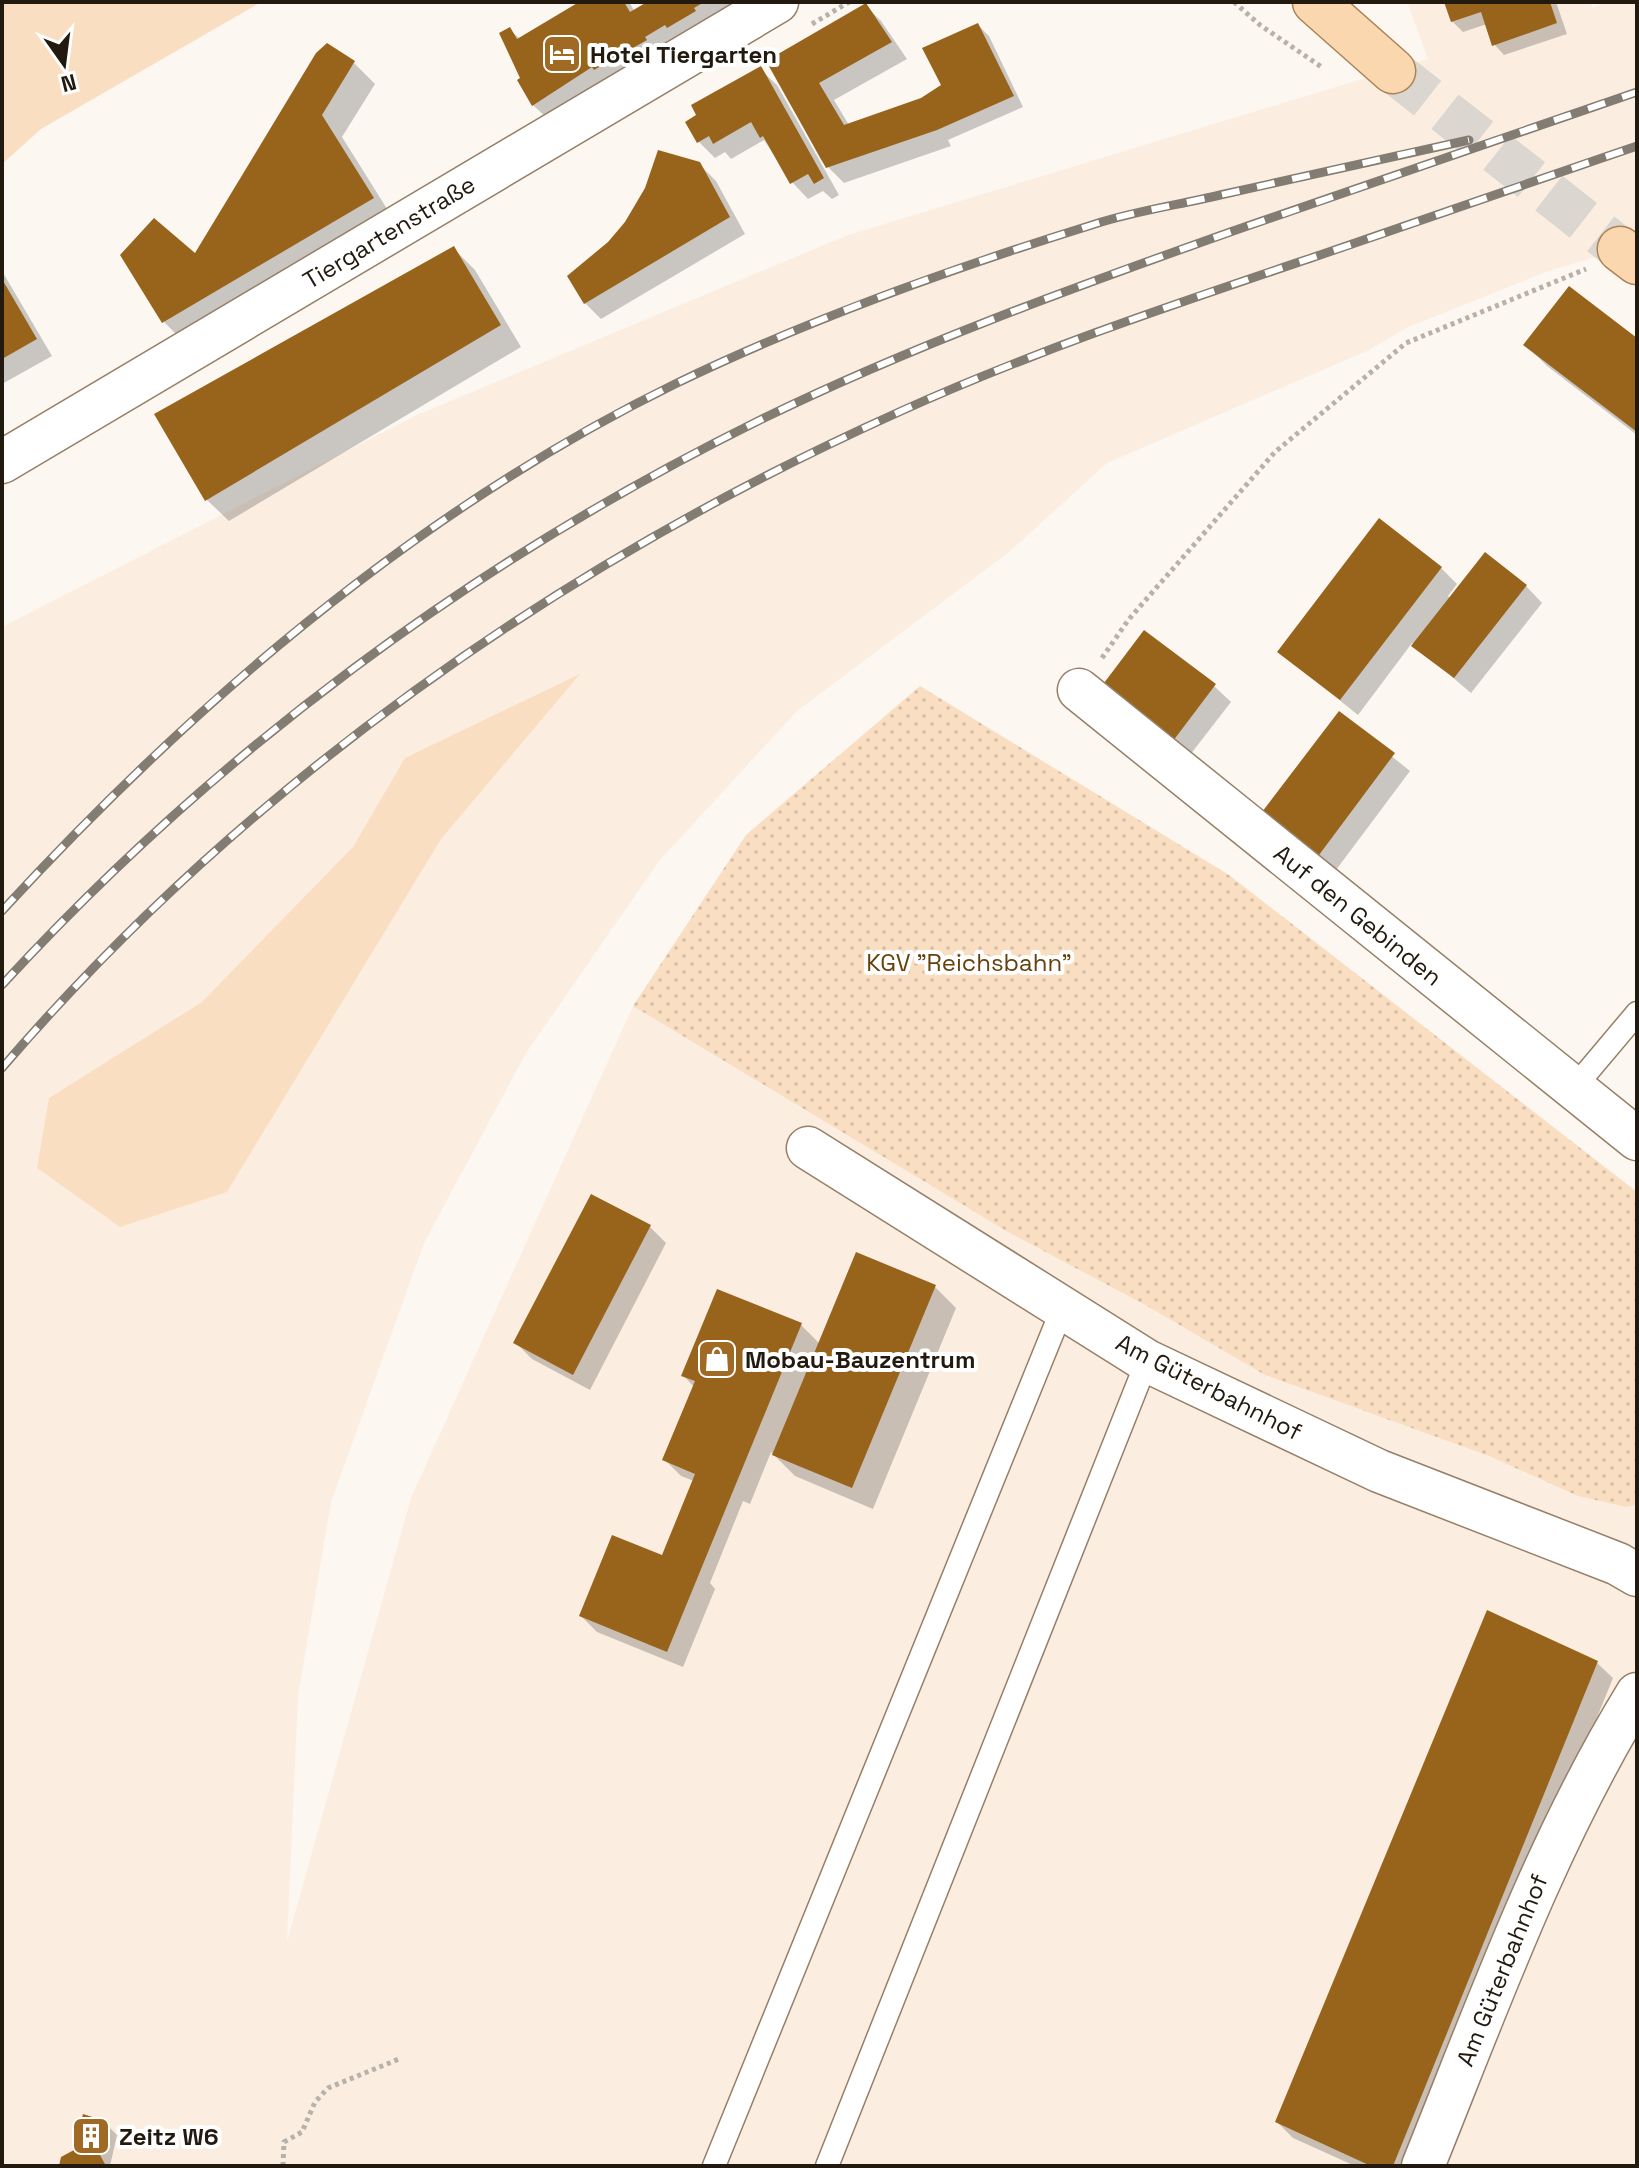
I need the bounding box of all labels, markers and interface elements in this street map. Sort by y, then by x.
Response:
north arrow [24,24,104,104]
hotel icon: Hotel Tiergarten [541,33,583,75]
place label: Hotel Tiergarten [590,39,777,70]
text: N [58,68,79,99]
street label: Tiergartenstraße [297,168,481,296]
street label: Auf den Gebinden [1268,838,1448,992]
park label: KGV "Reichsbahn" [866,947,1072,978]
street label: Am Güterbahnhof [1111,1327,1307,1447]
shop icon: Mobau-Bauzentrum [696,1338,738,1380]
place label: Mobau-Bauzentrum [745,1344,975,1375]
street label: Am Güterbahnhof [1449,1869,1555,2071]
building icon: Zeitz W6 [70,2115,112,2157]
place label: Zeitz W6 [119,2121,219,2152]

